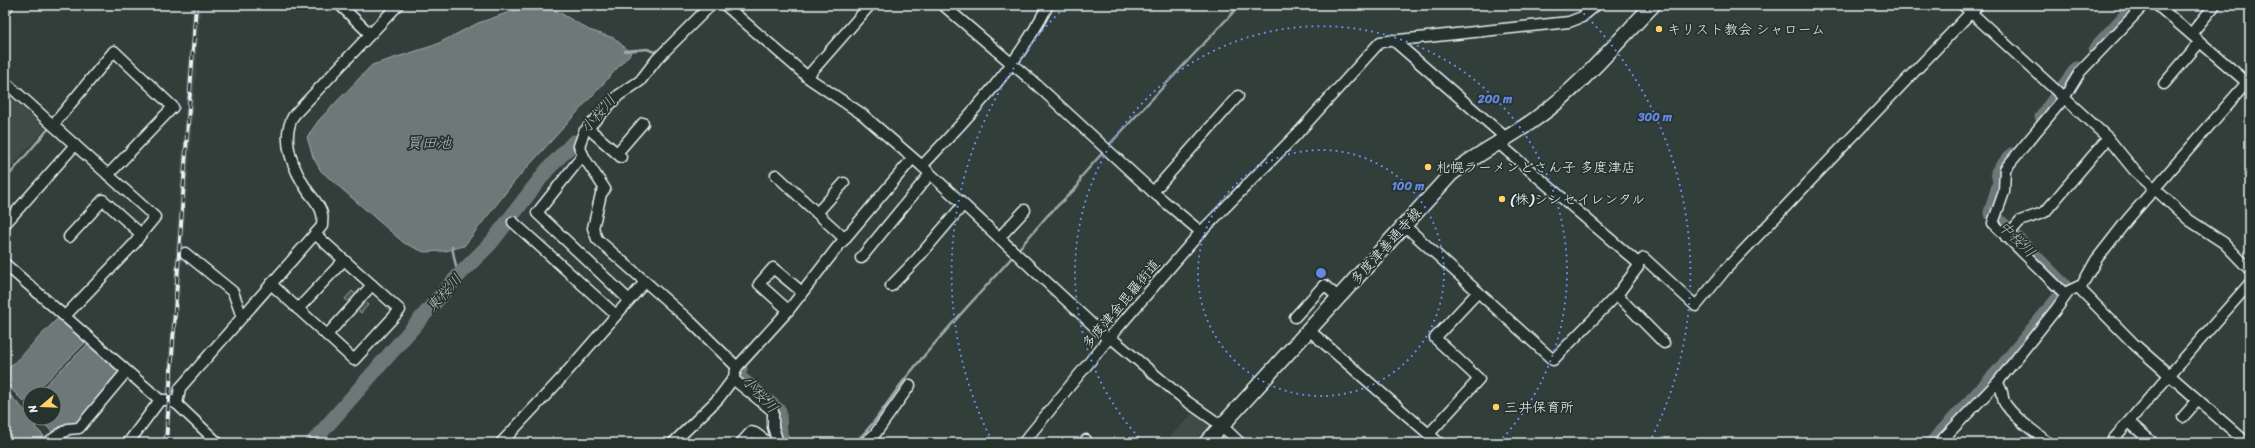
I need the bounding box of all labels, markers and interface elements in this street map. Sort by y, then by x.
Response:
place label: キリスト教会 シャローム [1667,17,1825,42]
marker: キリスト教会 シャローム [1654,24,1664,34]
water label: 小桜川 [573,88,623,140]
text: 200 m [1477,88,1513,110]
text: 300 m [1637,106,1673,128]
water label: 買田池 [406,130,452,156]
place label: 札幌ラーメンどさん子 多度津店 [1436,155,1636,180]
marker: 札幌ラーメンどさん子 多度津店 [1423,162,1433,172]
text: 100 m [1392,175,1425,197]
place label: (株)シンセイレンタル [1510,187,1645,212]
marker: (株)シンセイレンタル [1497,194,1507,204]
street label: 多度津善通寺線 [1344,201,1428,291]
water label: 中桜川 [1992,214,2042,264]
street label: 多度津金毘羅街道 [1075,253,1167,355]
centre of rings [1314,266,1328,280]
water label: 東桜川 [419,268,469,318]
water label: 小桜川 [735,369,785,419]
north arrow [22,386,62,426]
place label: 三井保育所 [1504,395,1574,420]
text: N [23,402,44,417]
marker: 三井保育所 [1491,402,1501,412]

